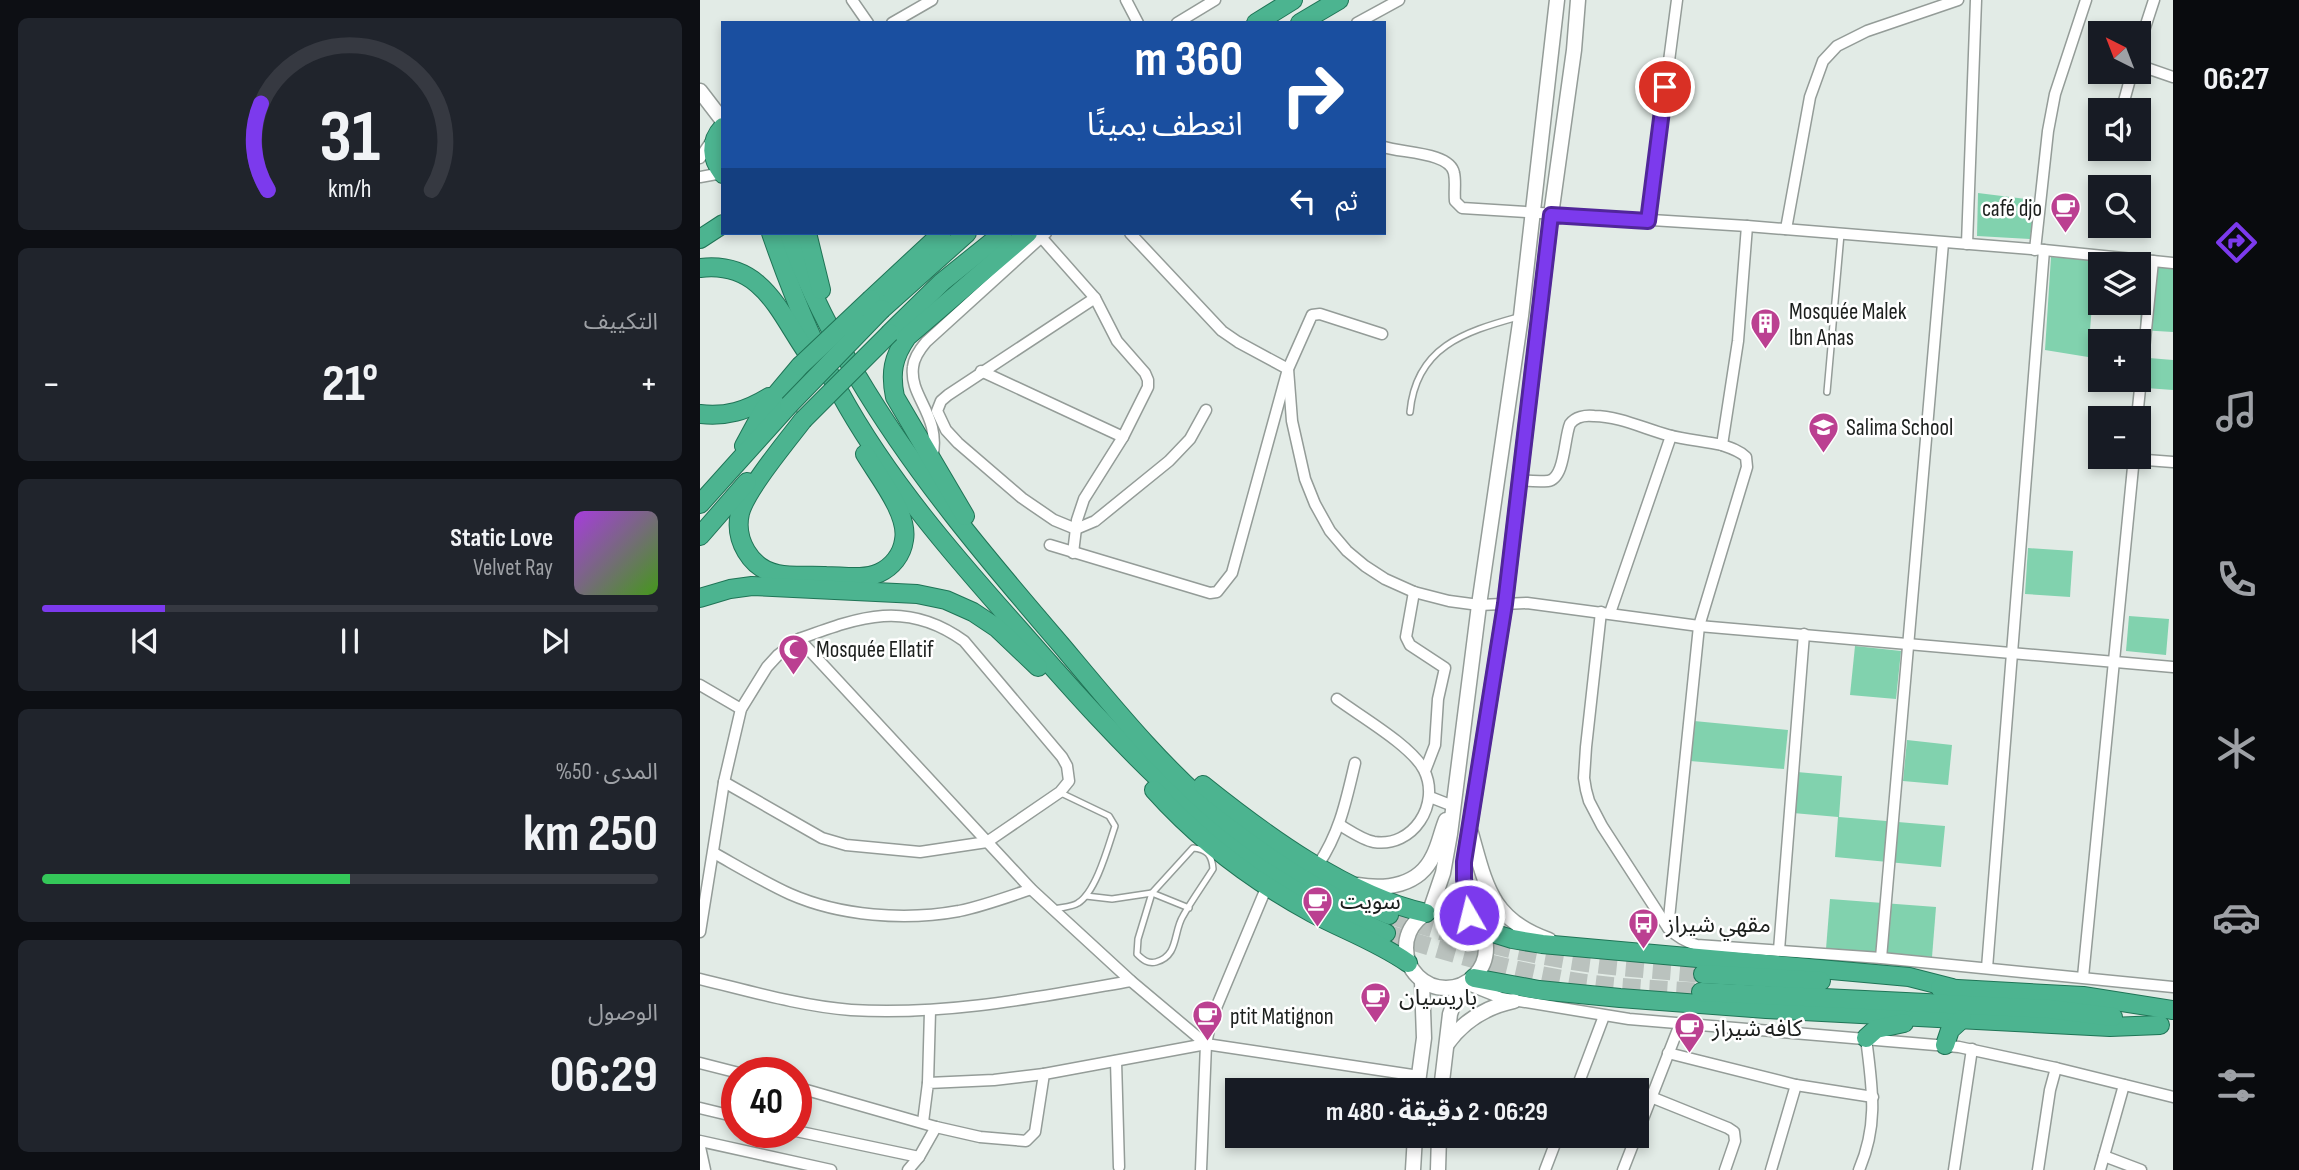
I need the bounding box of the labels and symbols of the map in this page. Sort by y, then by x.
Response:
north arrow [2088,21,2151,84]
pin [1635,57,1695,117]
cafe icon: café djo [2048,191,2082,235]
place label: café djo [1982,195,2042,223]
place label: Mosquée Malek Ibn Anas [1789,298,1907,352]
building icon: Mosquée Malek Ibn Anas [1749,307,1783,351]
school or university icon: Salima School [1806,410,1840,454]
place label: Salima School [1846,414,1953,442]
mosque icon: Mosquée Ellatif [776,632,810,676]
place label: Mosquée Ellatif [816,636,934,664]
position arrow [1432,878,1506,952]
cafe icon: سويت [1300,884,1334,928]
place label: سويت [1340,888,1401,916]
bus stop icon: مقهي شيراز [1626,907,1660,951]
place label: مقهي شيراز [1665,911,1771,941]
cafe icon: باريسيان [1359,980,1393,1024]
place label: باريسيان [1399,984,1477,1012]
cafe icon: ptit Matignon [1190,999,1224,1043]
place label: ptit Matignon [1230,1003,1334,1031]
cafe icon: کافه شيراز [1672,1011,1706,1055]
place label: کافه شيراز [1711,1015,1803,1043]
speed limit sign: 40 [721,1057,812,1148]

